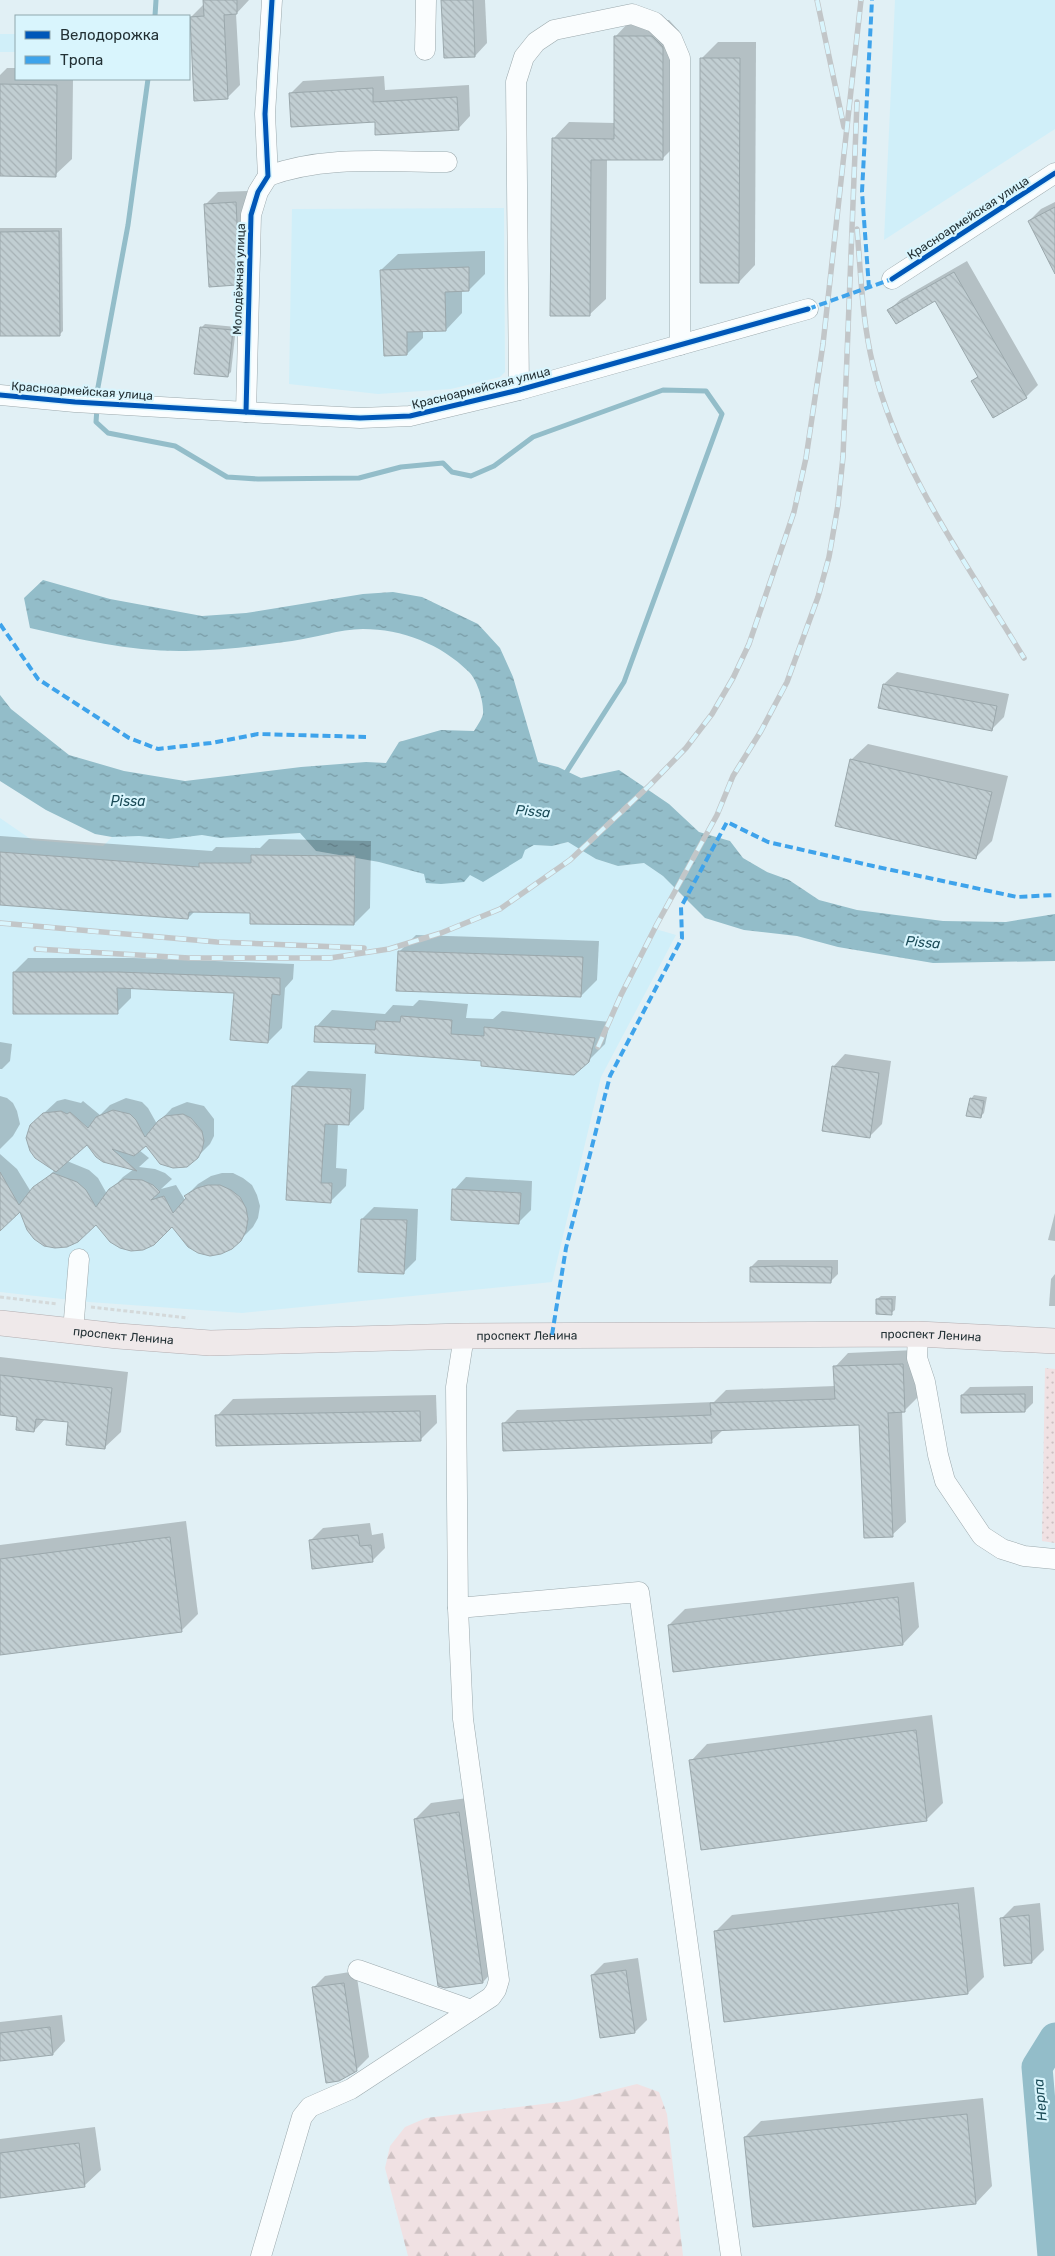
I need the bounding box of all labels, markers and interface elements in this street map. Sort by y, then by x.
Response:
legend [15,15,190,80]
text: Велодорожка [60,26,159,44]
text: Тропа [60,51,103,69]
street label: Красноармейская улица [905,173,1031,263]
street label: Молодёжная улица [230,223,248,335]
street label: Красноармейская улица [410,364,552,412]
street label: Красноармейская улица [11,379,153,403]
water label: Pissa [111,793,145,810]
water label: Pissa [515,802,551,821]
water label: Pissa [905,933,941,952]
street label: проспект Ленина [72,1324,174,1347]
street label: проспект Ленина [880,1327,982,1344]
street label: проспект Ленина [476,1329,577,1343]
water label: Нерпа [1030,2078,1051,2122]

